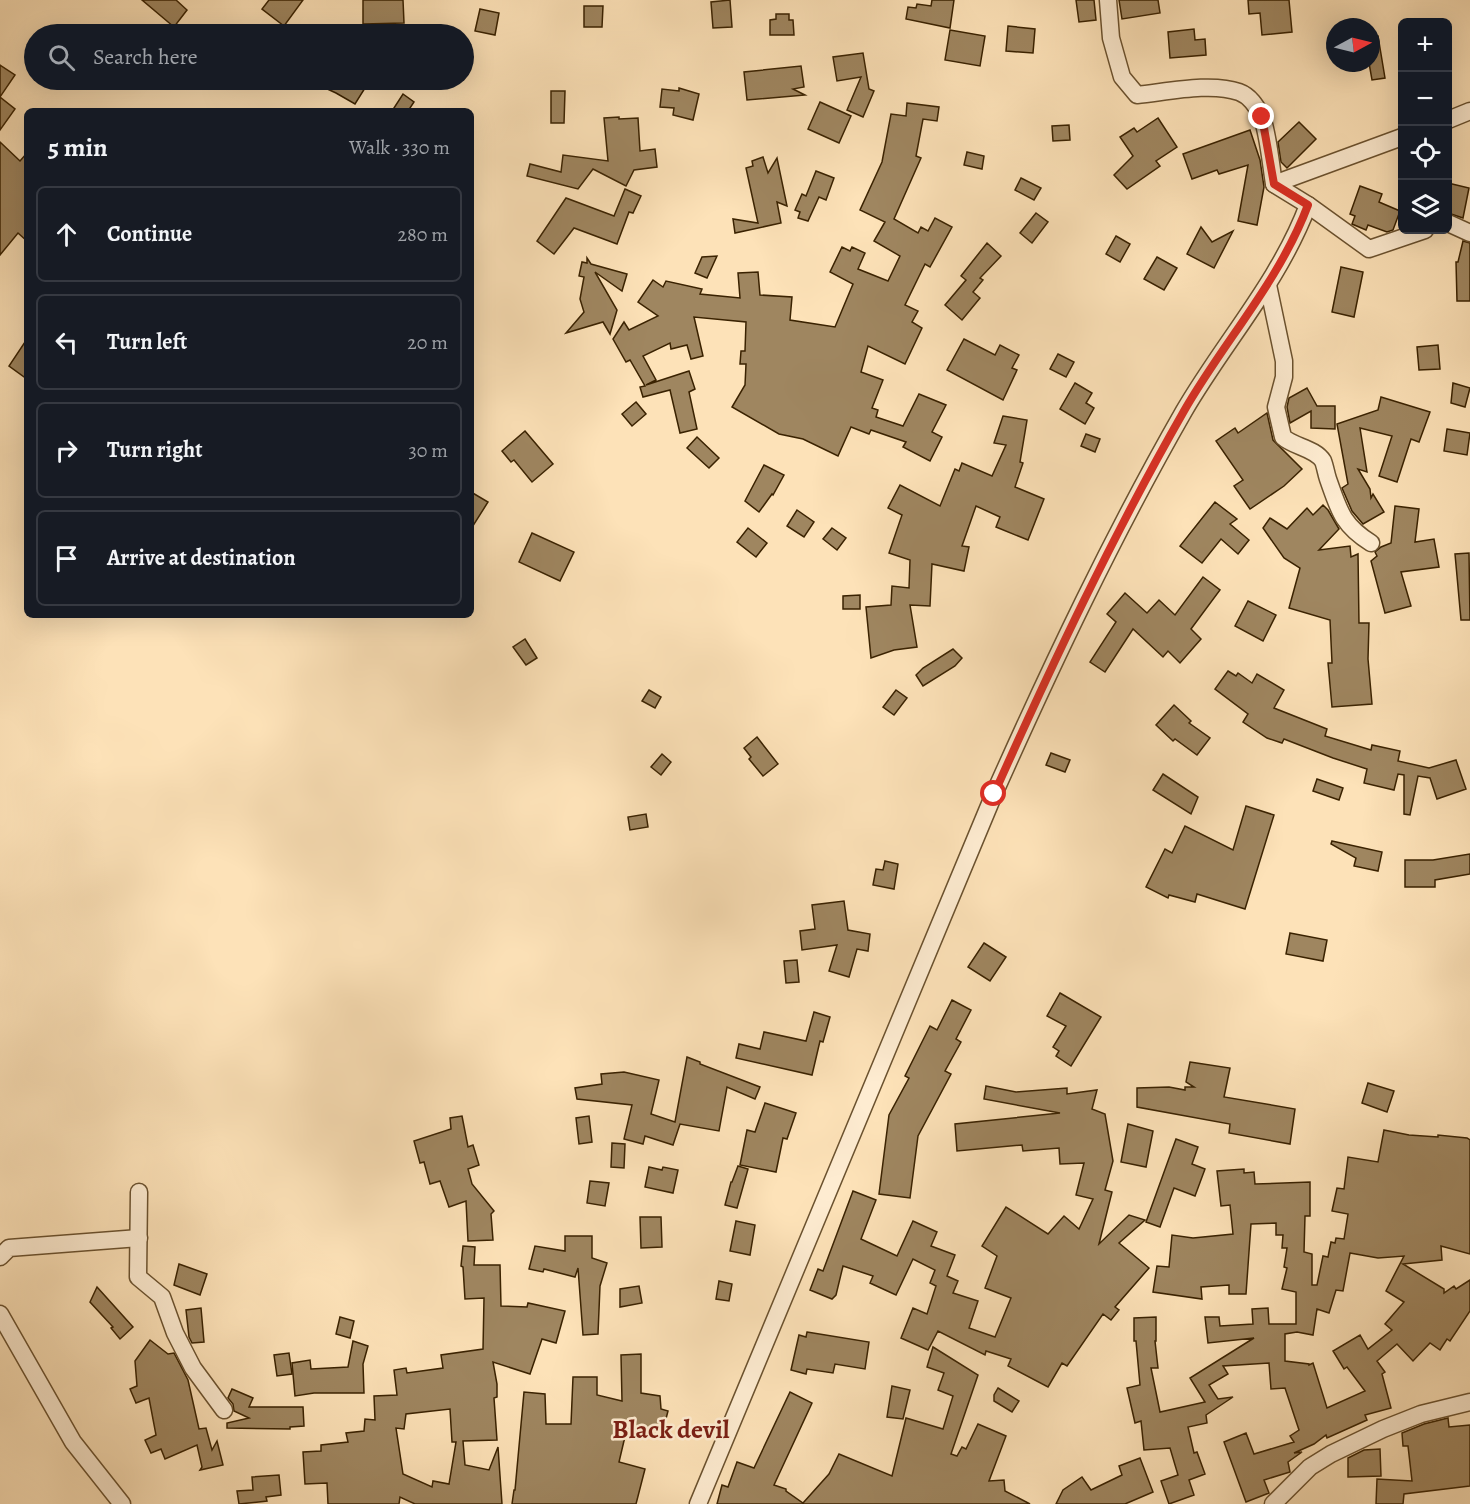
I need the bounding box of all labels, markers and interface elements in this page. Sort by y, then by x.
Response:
north arrow [1326,18,1380,72]
map controls [1398,18,1452,234]
button: + [1398,18,1452,72]
search box [24,24,474,90]
icon: search [45,41,78,74]
text: Search here [93,42,198,72]
button: − [1398,72,1452,126]
route end [1248,103,1274,129]
button: locate [1398,126,1452,180]
text: 5 min [48,130,108,165]
text: Walk · 330 m [349,134,450,161]
button: layers [1398,180,1452,234]
icon: ahead [50,218,83,251]
text: Continue [107,219,192,249]
text: 280 m [398,221,448,248]
icon: left [50,326,83,359]
text: Turn left [107,327,187,357]
text: 20 m [407,329,448,356]
icon: right [50,434,83,467]
text: Turn right [107,435,203,465]
text: 30 m [408,437,448,464]
icon: arrive [50,542,83,575]
text: Arrive at destination [107,543,296,573]
route start [980,780,1006,806]
district label: Black devil [612,1412,730,1447]

